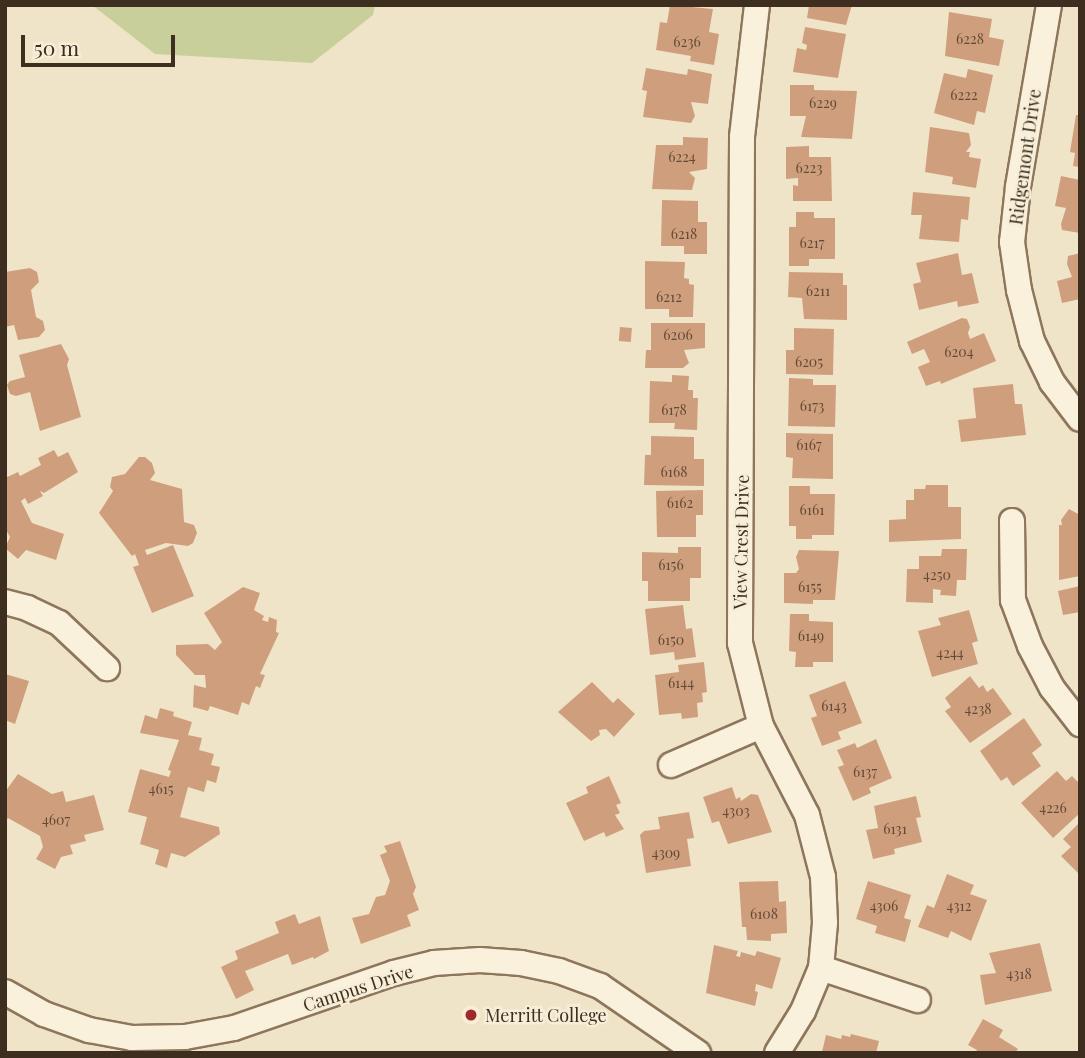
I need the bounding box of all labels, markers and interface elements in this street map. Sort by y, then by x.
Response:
scale bar [24,21,178,65]
house number: 6228 [956,31,984,47]
text: 50 m [34,33,79,61]
house number: 6236 [673,34,701,50]
house number: 6222 [950,87,978,103]
street label: Ridgemont Drive [1005,88,1045,226]
house number: 6229 [809,95,837,111]
house number: 6224 [668,149,696,165]
house number: 6223 [796,160,822,176]
house number: 6218 [671,226,697,242]
house number: 6217 [800,235,824,251]
house number: 6211 [806,283,830,299]
house number: 6212 [656,289,682,305]
house number: 6206 [663,327,693,343]
house number: 6204 [944,344,974,360]
house number: 6205 [795,354,823,370]
house number: 6173 [800,398,824,414]
house number: 6178 [661,402,687,418]
house number: 6167 [796,437,822,453]
house number: 6168 [661,464,687,480]
street label: View Crest Drive [729,474,753,610]
house number: 6162 [667,495,693,511]
house number: 6161 [800,502,824,518]
house number: 6156 [658,557,684,573]
house number: 4250 [923,567,951,583]
house number: 6155 [798,579,822,595]
house number: 6149 [798,628,824,644]
house number: 6150 [658,632,684,648]
house number: 4244 [936,645,964,661]
house number: 6144 [668,675,694,691]
house number: 6143 [821,698,847,714]
house number: 4238 [964,701,992,717]
house number: 6137 [853,764,877,780]
house number: 4615 [149,781,173,797]
house number: 4226 [1039,800,1067,816]
house number: 4303 [722,803,750,819]
house number: 4607 [42,812,70,828]
house number: 6131 [883,821,907,837]
house number: 4309 [652,845,680,861]
house number: 4306 [870,898,898,914]
house number: 4312 [947,898,971,914]
house number: 6108 [750,906,778,922]
street label: Campus Drive [300,960,416,1016]
house number: 4318 [1006,966,1032,982]
place label: Merritt College [485,1004,607,1026]
marker: Merritt College [463,1007,479,1023]

